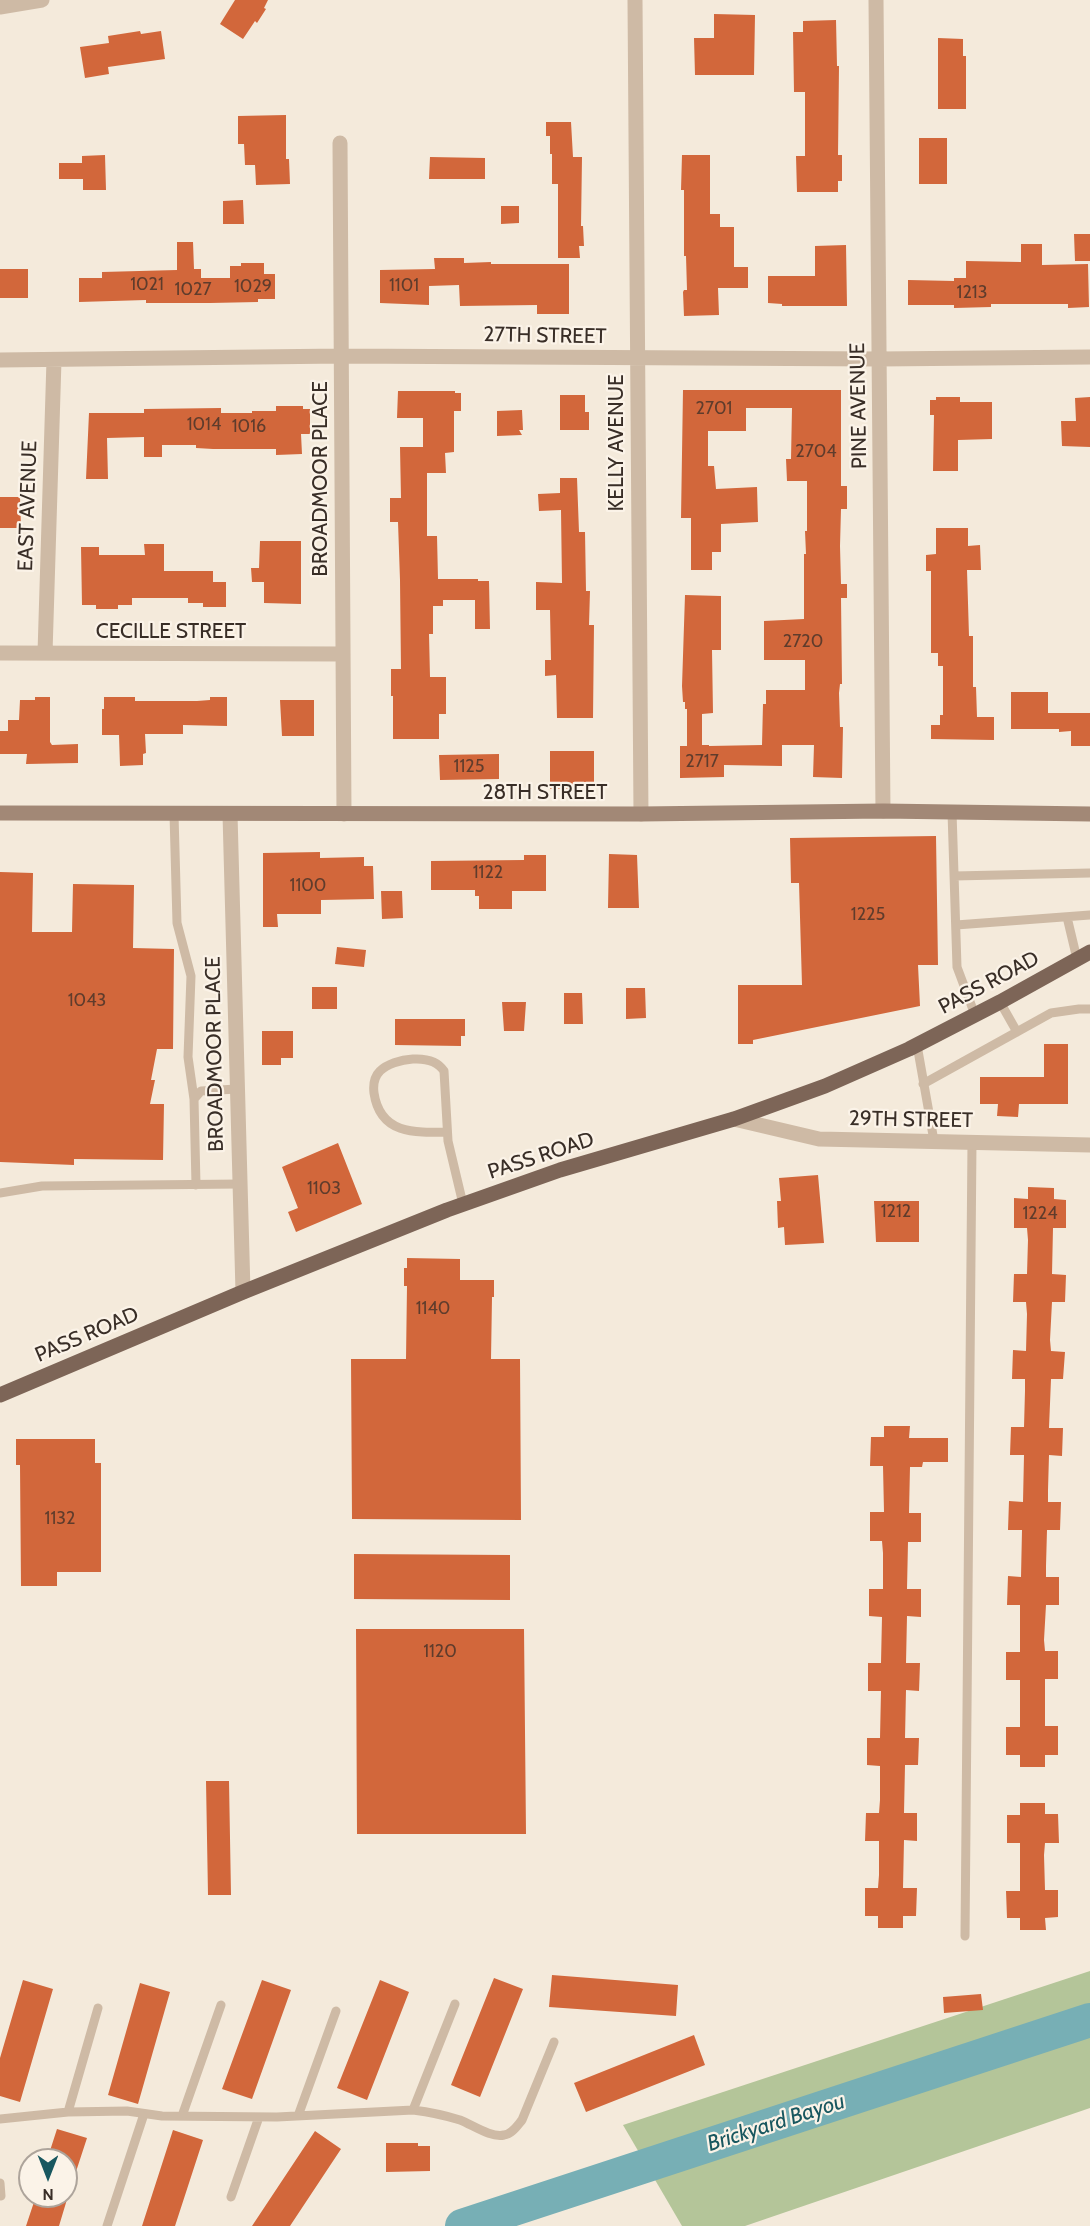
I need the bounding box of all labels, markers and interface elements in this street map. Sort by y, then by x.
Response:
house number: 1021 [130,274,164,296]
house number: 1101 [389,275,419,297]
house number: 1029 [234,276,272,298]
house number: 1027 [175,279,211,301]
house number: 1213 [957,282,987,304]
street label: 27TH STREET [483,322,607,350]
street label: PINE AVENUE [845,343,873,469]
street label: KELLY AVENUE [604,374,630,512]
street label: BROADMOOR PLACE [308,381,334,577]
house number: 2701 [696,398,732,420]
house number: 1014 [187,414,221,436]
house number: 1016 [232,416,266,438]
street label: EAST AVENUE [13,440,43,572]
house number: 2704 [795,441,837,463]
street label: CECILLE STREET [96,619,246,645]
house number: 2720 [783,631,823,653]
house number: 2717 [685,751,719,773]
house number: 1125 [454,756,484,778]
street label: 28TH STREET [483,780,607,806]
house number: 1122 [473,862,503,884]
house number: 1100 [290,875,326,897]
house number: 1225 [851,904,885,926]
street label: PASS ROAD [934,946,1044,1020]
street label: BROADMOOR PLACE [201,956,229,1152]
house number: 1043 [68,990,106,1012]
street label: 29TH STREET [849,1106,973,1134]
street label: PASS ROAD [485,1127,597,1185]
house number: 1103 [307,1178,341,1200]
house number: 1212 [881,1201,911,1223]
house number: 1224 [1022,1203,1058,1225]
house number: 1140 [416,1298,450,1320]
street label: PASS ROAD [31,1302,143,1368]
house number: 1132 [45,1508,75,1530]
house number: 1120 [423,1641,457,1663]
water label: Brickyard Bayou [704,2088,848,2158]
north arrow [18,2148,78,2208]
text: N [42,2185,54,2204]

